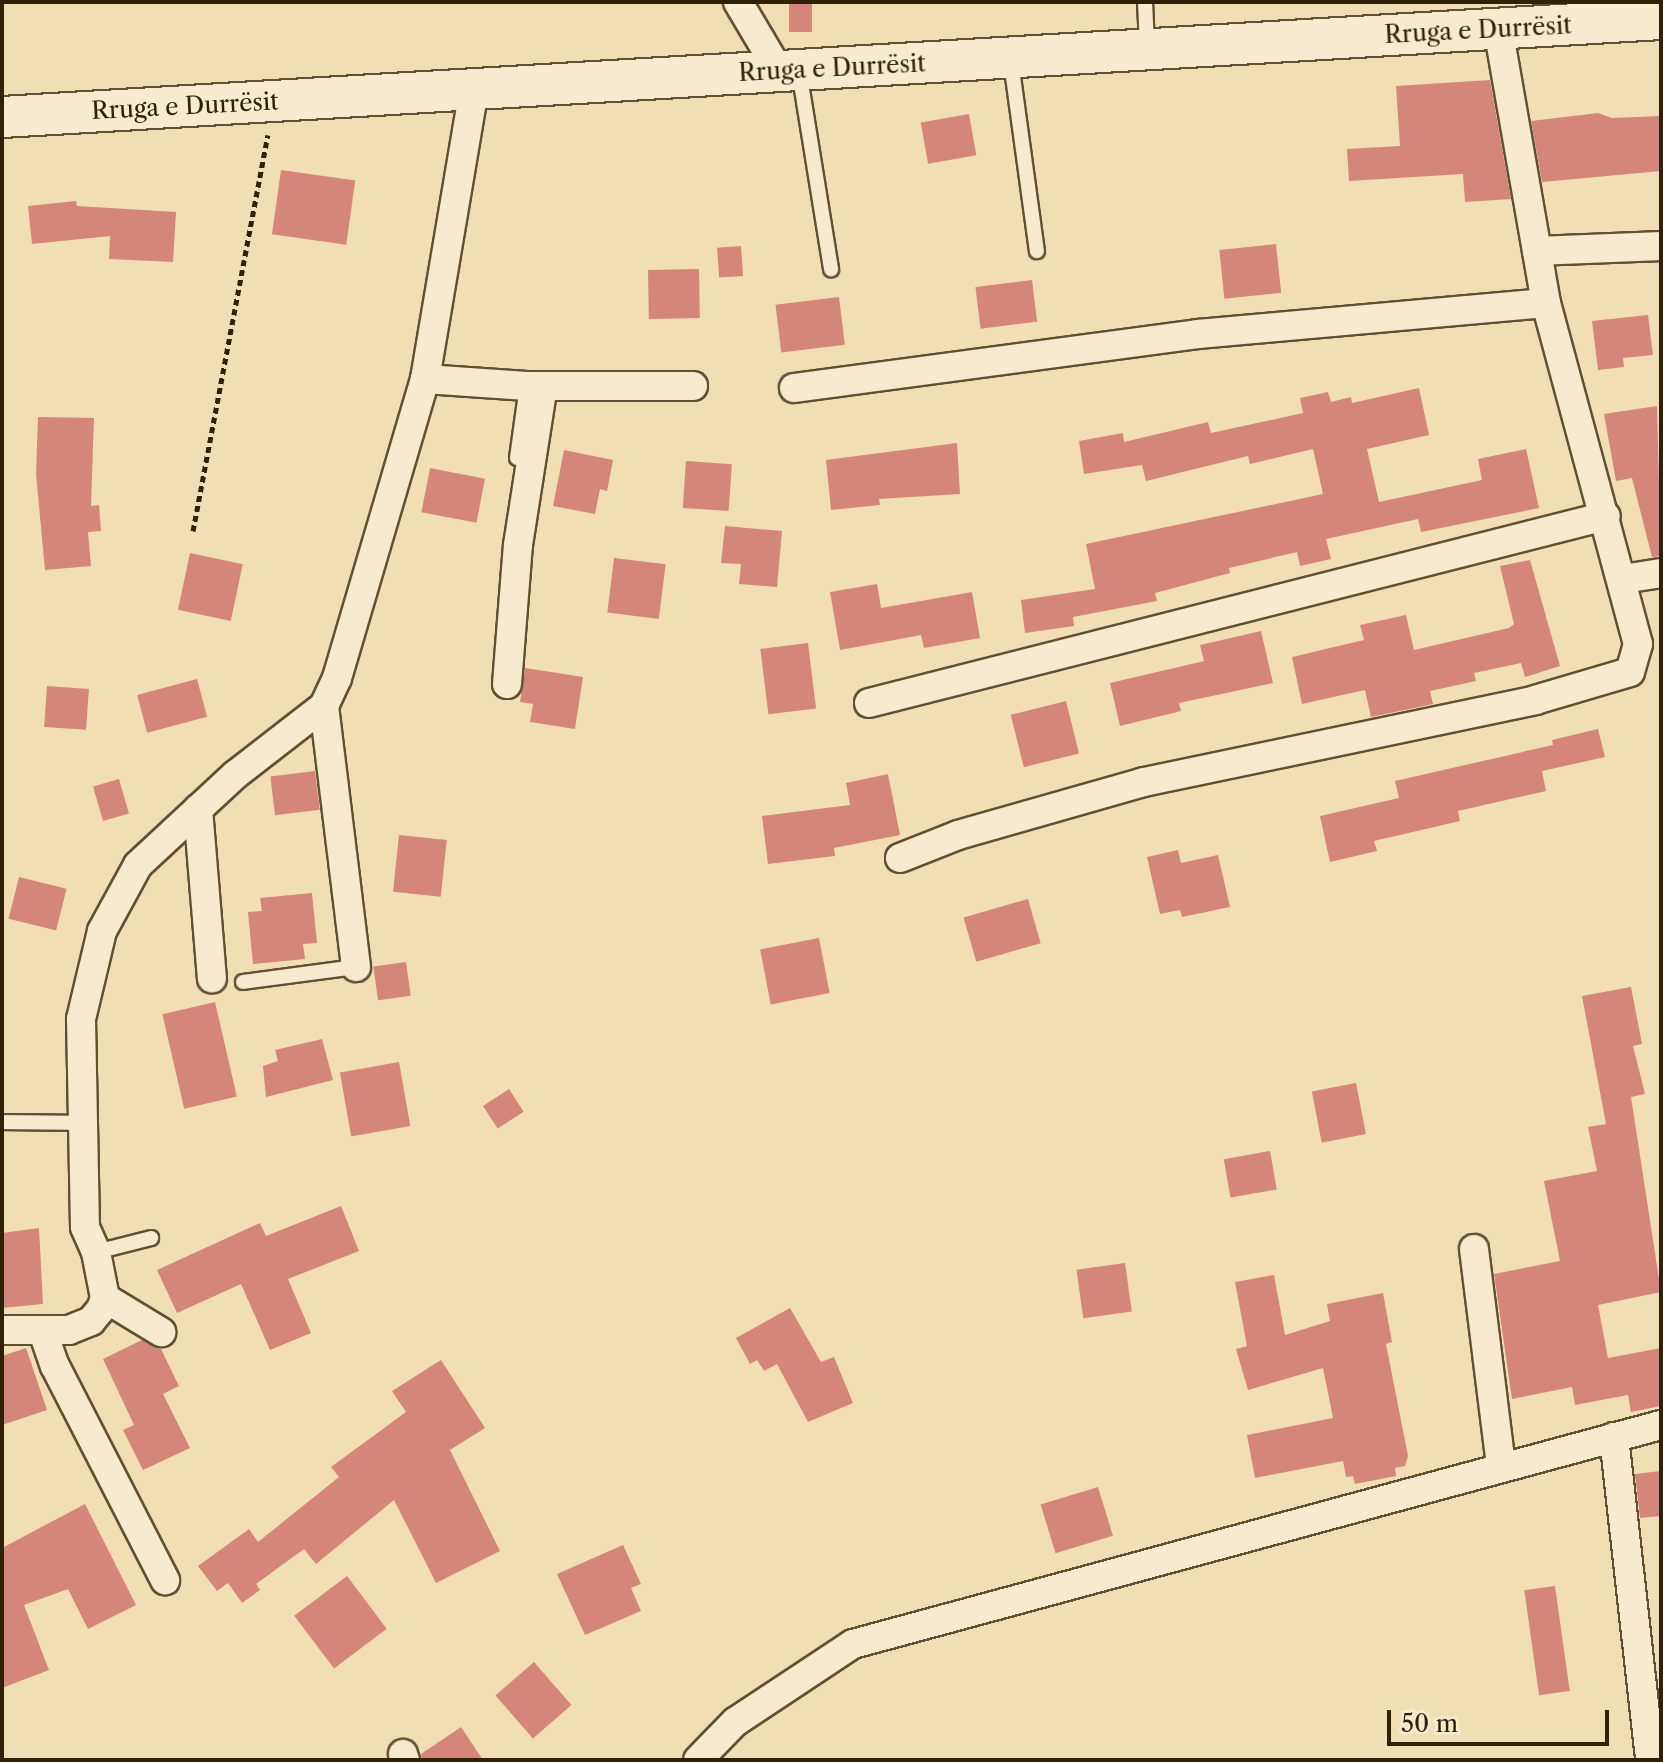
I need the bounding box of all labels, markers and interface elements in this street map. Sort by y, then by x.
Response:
street label: Rruga e Durrësit [1384,11,1572,49]
street label: Rruga e Durrësit [738,49,926,87]
street label: Rruga e Durrësit [91,87,279,125]
scale bar [1391,1694,1613,1744]
text: 50 m [1401,1709,1458,1738]

